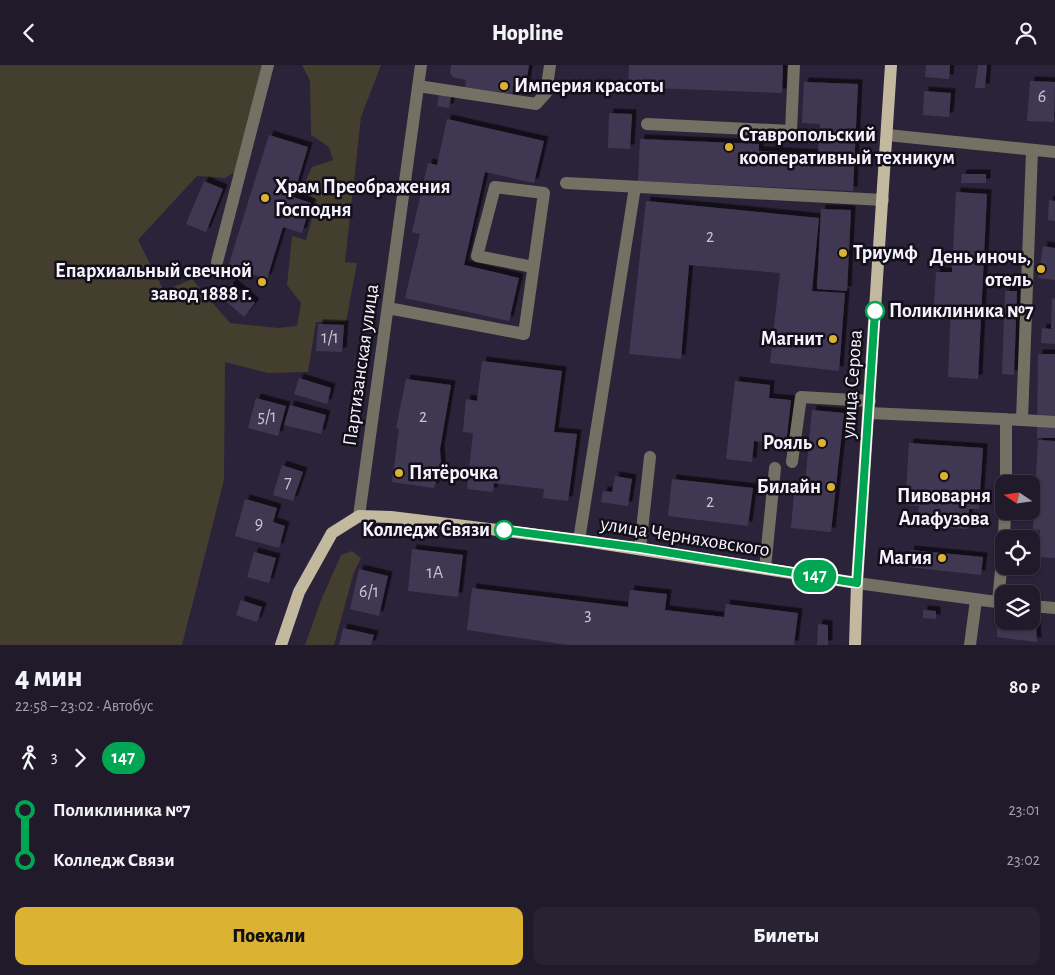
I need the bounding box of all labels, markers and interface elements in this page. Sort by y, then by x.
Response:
icon: back [15,19,43,47]
icon: person [1012,19,1040,47]
text: Hopline [492,22,563,44]
place label: Империя красоты [514,76,664,96]
marker: Империя красоты [498,80,510,92]
house number: 6 [1038,88,1046,106]
place label: Ставропольский кооперативный техникум [739,125,955,168]
marker: Ставропольский кооперативный техникум [723,141,735,153]
place label: Храм Преображения Господня [275,177,450,220]
marker: Храм Преображения Господня [259,192,271,204]
house number: 2 [706,228,714,246]
place label: Триумф [853,243,918,263]
marker: Триумф [837,247,849,259]
place label: День иночь, отель [929,247,1032,290]
place label: Епархиальный свечной завод 1888 г. [55,261,252,304]
marker: День иночь, отель [1035,263,1047,275]
marker: Епархиальный свечной завод 1888 г. [256,276,268,288]
street label: Партизанская улица [340,283,382,447]
marker: Поликлиника №7 [865,301,885,321]
place label: Поликлиника №7 [889,301,1034,321]
house number: 1/1 [321,329,339,347]
place label: Магнит [761,329,823,349]
street label: улица Серова [838,329,866,440]
marker: Магнит [827,333,839,345]
house number: 5/1 [258,408,276,426]
house number: 2 [419,408,427,426]
place label: Рояль [763,433,813,453]
marker: Рояль [816,437,828,449]
place label: Пятёрочка [409,463,499,483]
marker: Пятёрочка [393,467,405,479]
marker: Пивоварня Алафузова [938,470,950,482]
house number: 7 [284,474,292,492]
north arrow [995,475,1040,520]
map controls [995,475,1040,630]
place label: Билайн [757,477,821,497]
marker: Билайн [825,481,837,493]
place label: Пивоварня Алафузова [897,486,991,529]
house number: 2 [706,493,714,511]
street label: улица Черняховского [598,514,771,560]
house number: 9 [255,515,263,533]
place label: Колледж Связи [362,520,490,540]
marker: Колледж Связи [494,520,514,540]
button: locate [995,530,1040,575]
place label: Магия [878,548,932,568]
marker: Магия [936,552,948,564]
line badge: 147 [786,560,844,592]
house number: 1А [427,564,444,582]
text: 147 [803,567,827,585]
house number: 6/1 [359,583,379,601]
button: layers [995,585,1040,630]
house number: 3 [584,606,592,624]
text: 4 мин [15,664,82,692]
text: 80 ₽ [1009,678,1040,697]
text: 22:58 – 23:02 · Автобус [15,698,153,714]
icon: walk [15,744,43,772]
icon: forward [66,744,94,772]
text: 3 [51,749,58,765]
text: 147 [112,749,135,767]
text: Поликлиника №7 [53,801,190,820]
text: 23:01 [1009,802,1040,818]
text: Колледж Связи [53,851,175,870]
text: 23:02 [1007,852,1040,868]
button: Поехали [15,907,523,965]
button: Билеты [533,907,1040,965]

